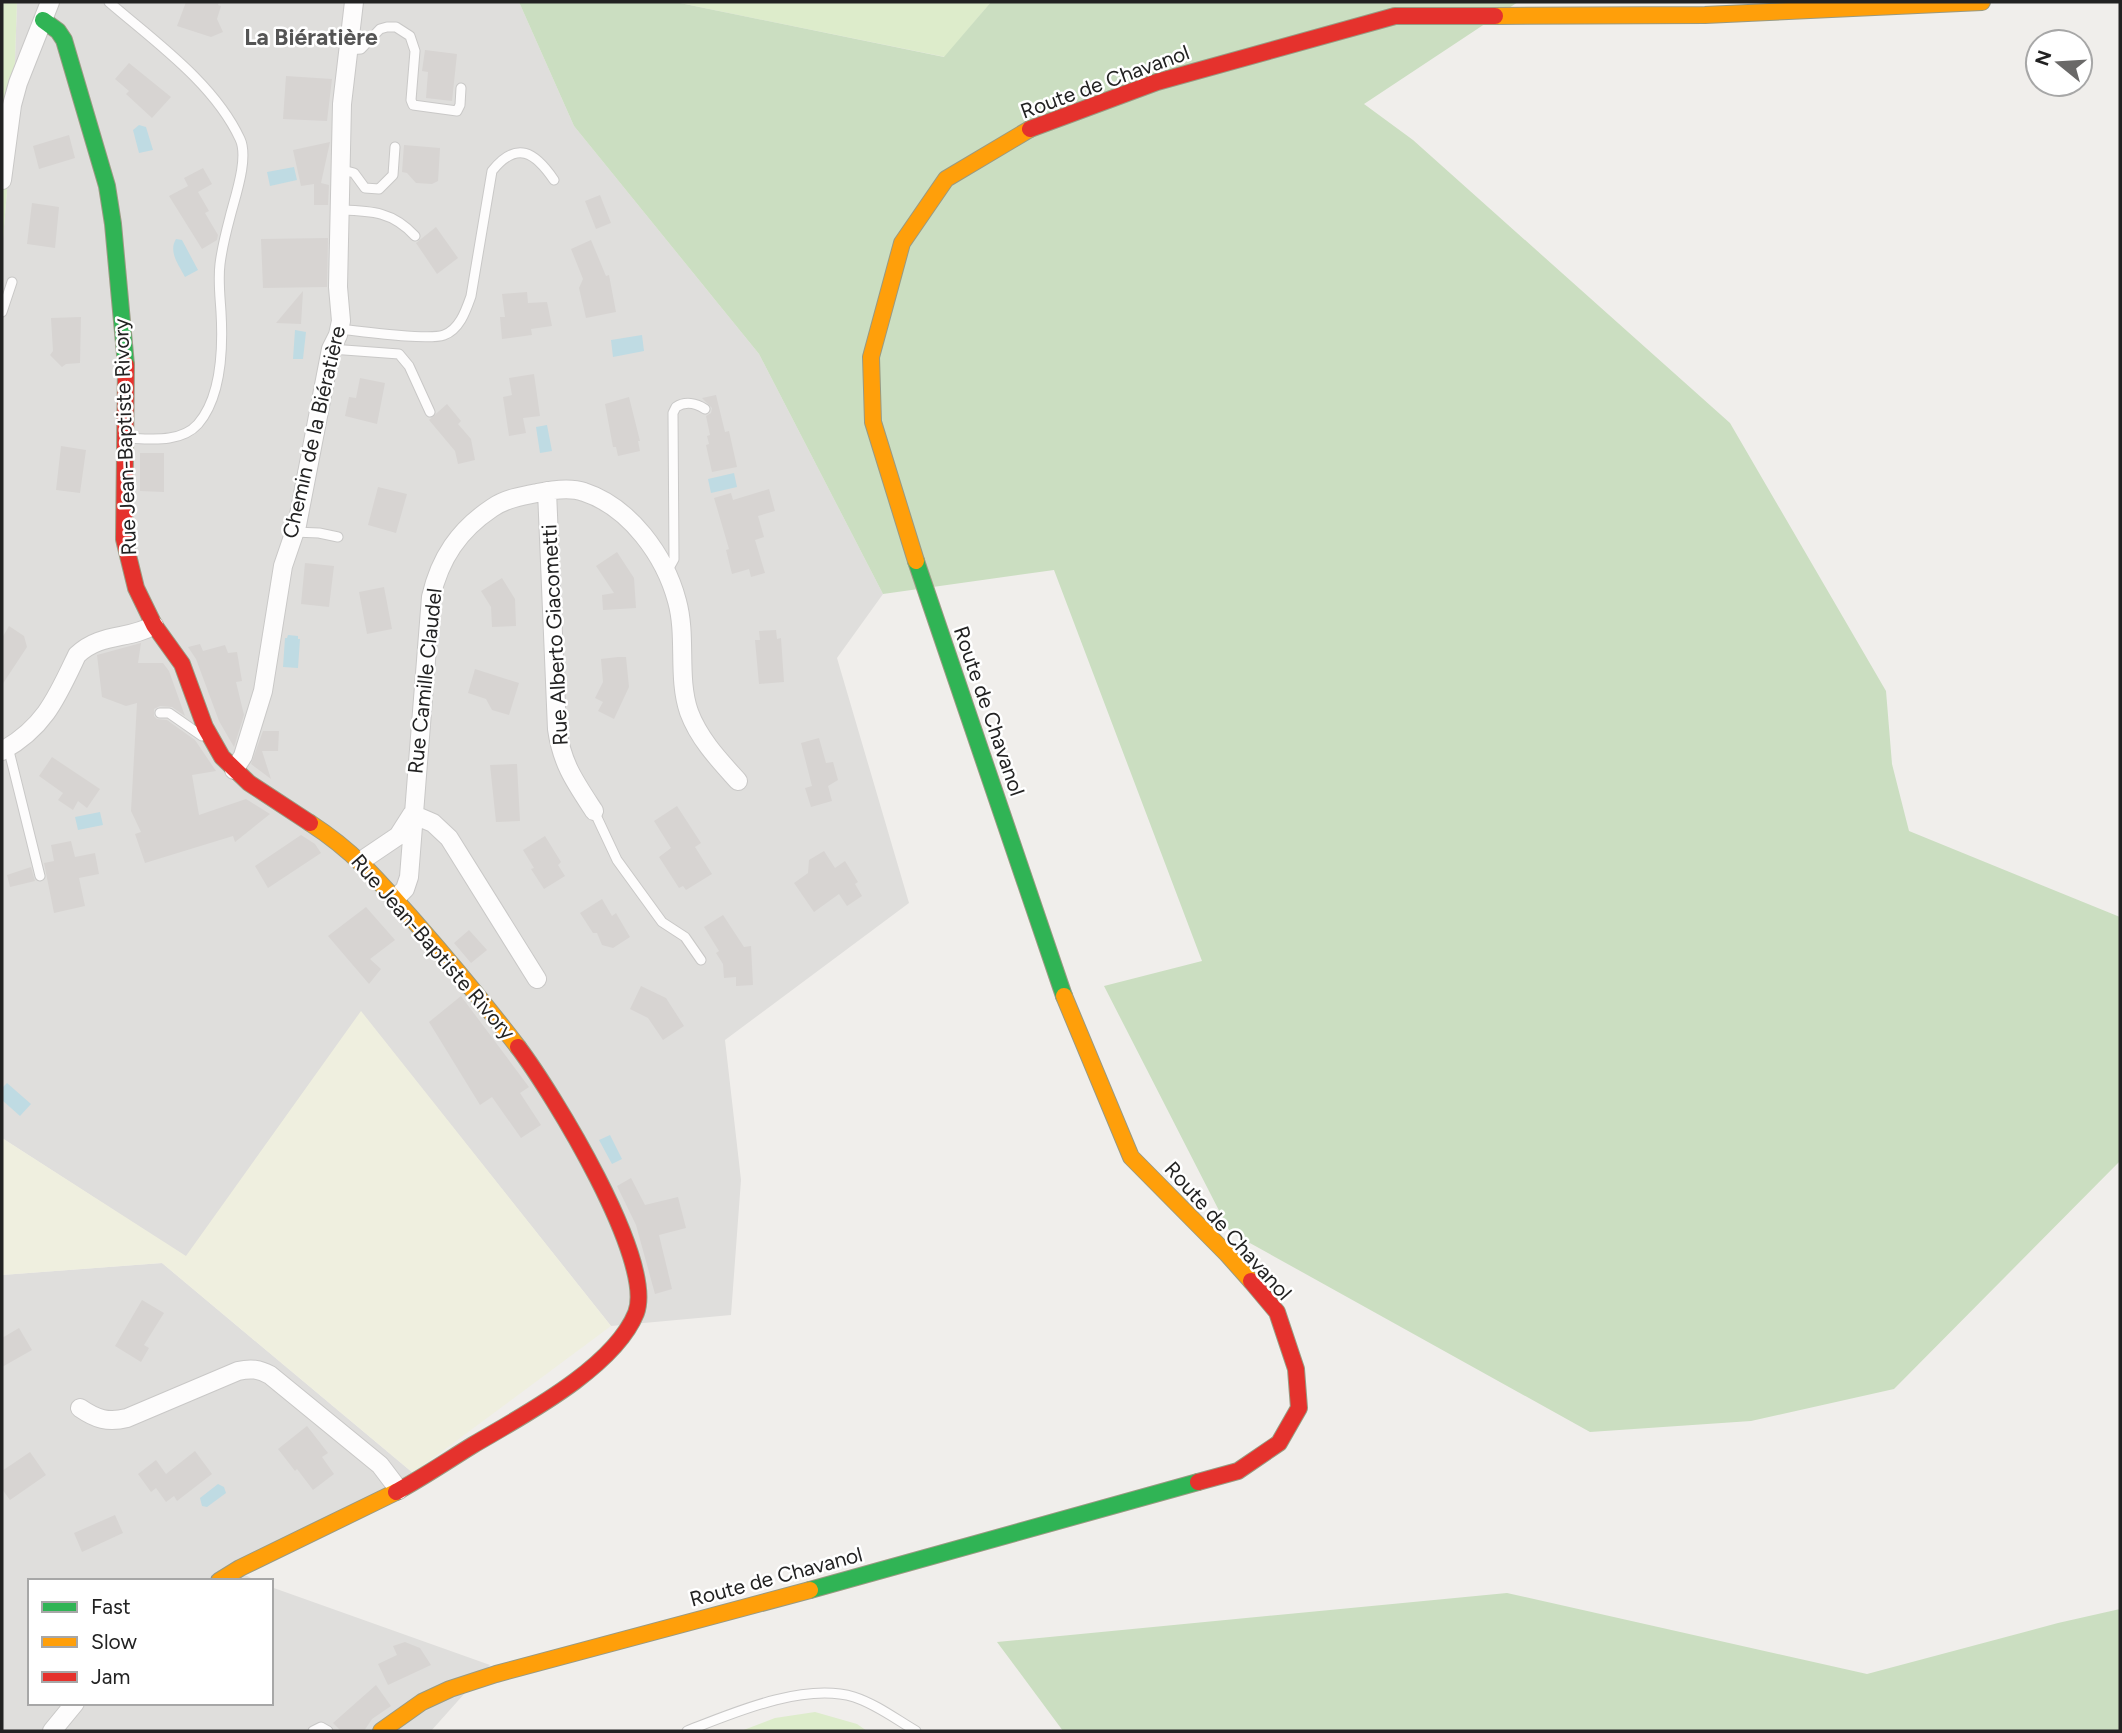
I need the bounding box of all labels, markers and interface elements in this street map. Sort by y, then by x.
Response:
district label: La Biératière [244,23,378,51]
north arrow [2024,28,2094,98]
street label: Route de Chavanol [1017,39,1193,124]
text: N [2030,47,2057,68]
street label: Rue Jean-Baptiste Rivory [108,318,141,556]
street label: Chemin de la Biératière [277,323,350,541]
street label: Rue Alberto Giacometti [536,524,573,746]
street label: Rue Camille Claudel [402,587,447,775]
street label: Route de Chavanol [949,623,1030,799]
street label: Rue Jean-Baptiste Rivory [346,849,521,1044]
street label: Route de Chavanol [1160,1156,1297,1305]
street label: Route de Chavanol [687,1541,865,1612]
legend [28,1579,273,1705]
text: Fast [91,1594,131,1619]
text: Slow [91,1629,137,1654]
text: Jam [91,1664,130,1689]

